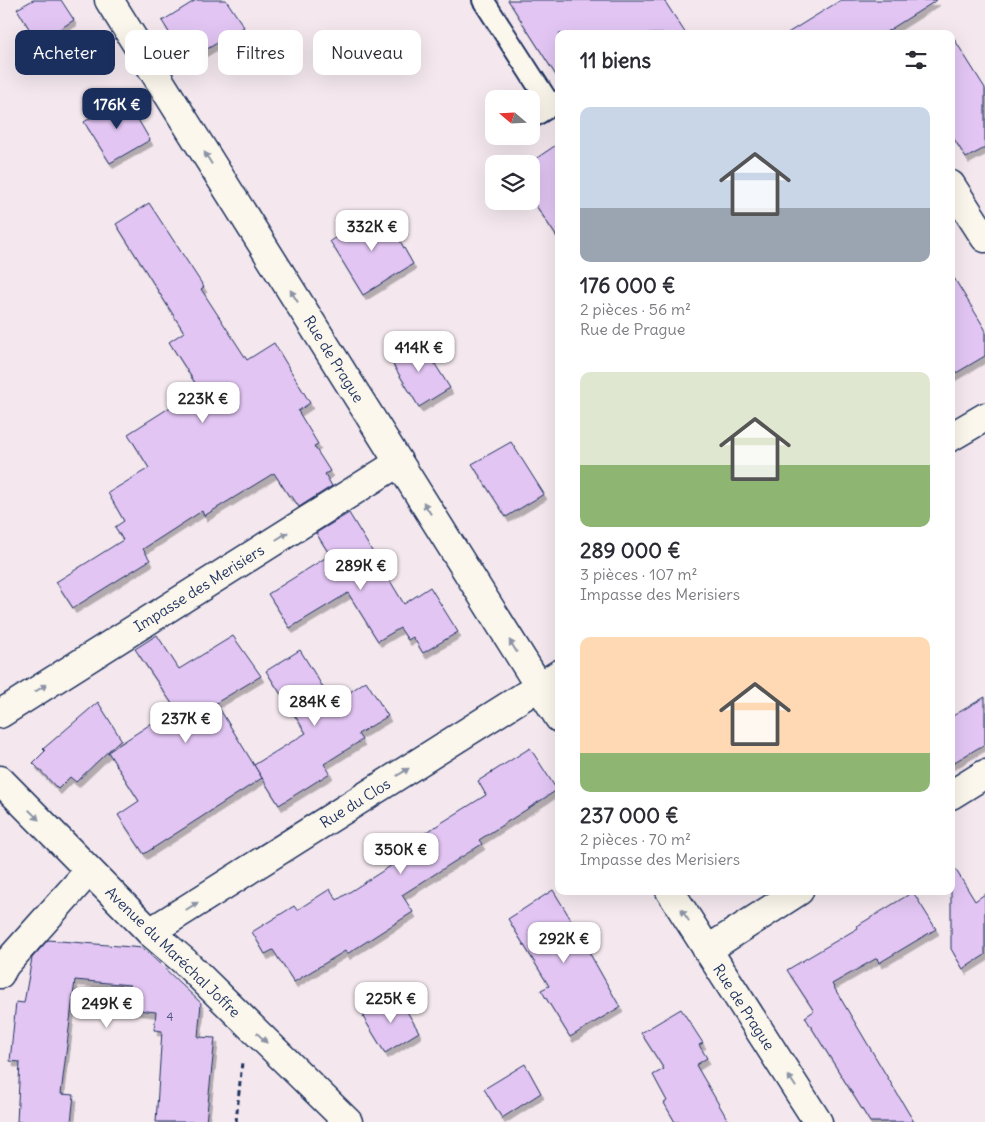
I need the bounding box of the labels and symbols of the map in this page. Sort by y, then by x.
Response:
pin: 176K € [76,88,158,130]
north arrow [485,90,540,145]
one-way arrow [203,151,213,165]
pin: 332K € [331,210,413,252]
one-way arrow [289,289,299,302]
street label: Rue de Prague [300,312,368,406]
pin: 414K € [378,330,460,373]
pin: 223K € [162,382,244,424]
one-way arrow [422,501,431,514]
one-way arrow [276,531,289,540]
street label: Impasse des Merisiers [130,540,268,636]
pin: 289K € [320,548,402,591]
one-way arrow [508,639,517,652]
one-way arrow [35,683,48,692]
pin: 284K € [274,684,356,727]
pin: 237K € [145,702,227,744]
one-way arrow [396,768,410,777]
street label: Rue du Clos [316,774,394,832]
one-way arrow [28,809,40,821]
pin: 350K € [360,832,442,875]
street label: Avenue du Maréchal Joffre [101,882,245,1022]
one-way arrow [185,901,198,911]
one-way arrow [680,908,690,921]
pin: 292K € [523,922,605,964]
street label: Rue de Prague [709,960,779,1054]
pin: 225K € [350,982,432,1024]
pin: 249K € [66,986,148,1029]
house number: 4 [167,1009,174,1024]
one-way arrow [255,1032,267,1044]
one-way arrow [787,1074,796,1088]

